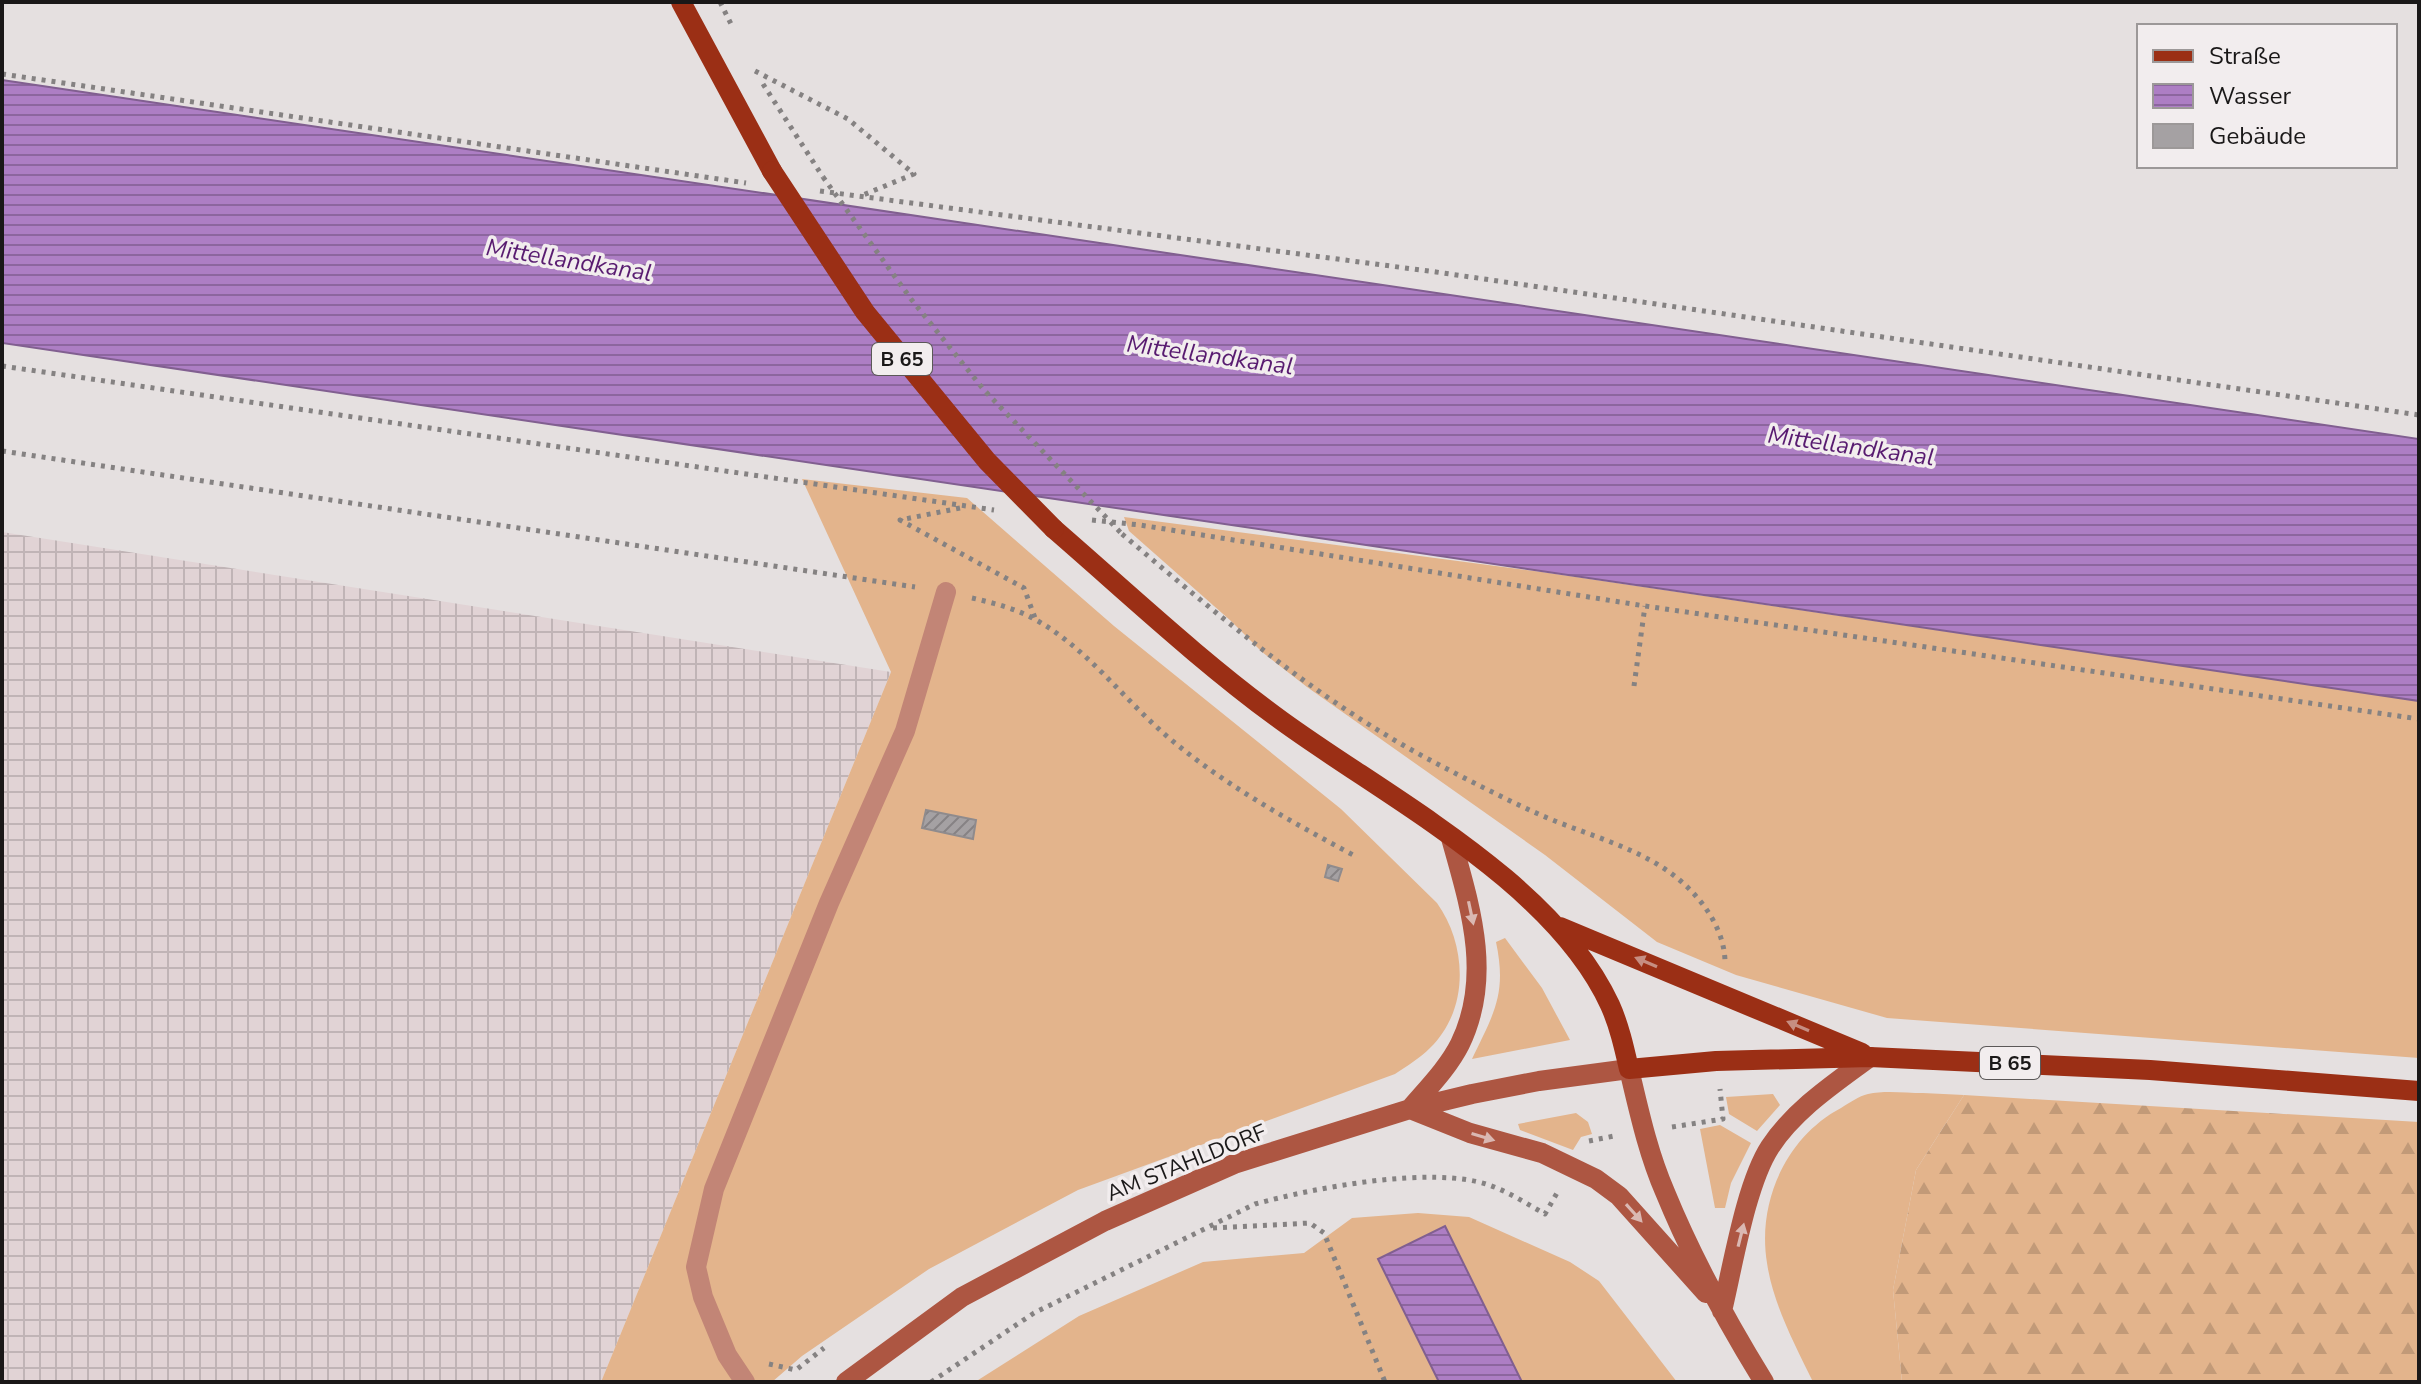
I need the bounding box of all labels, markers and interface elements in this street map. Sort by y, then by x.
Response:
legend [2137,24,2397,168]
text: Straße [2209,40,2281,72]
text: Wasser [2209,80,2292,112]
text: Gebäude [2209,120,2306,152]
water label: Mittellandkanal [484,231,654,289]
water label: Mittellandkanal [1125,327,1295,383]
road number: B 65 [872,343,932,375]
water label: Mittellandkanal [1766,418,1936,474]
one-way arrow [1465,901,1478,926]
one-way arrow [1634,956,1658,969]
one-way arrow [1786,1020,1810,1033]
road number: B 65 [1980,1047,2040,1079]
street label: AM STAHLDORF [1102,1117,1271,1209]
one-way arrow [1471,1132,1495,1144]
one-way arrow [1624,1203,1642,1222]
one-way arrow [1735,1222,1747,1247]

